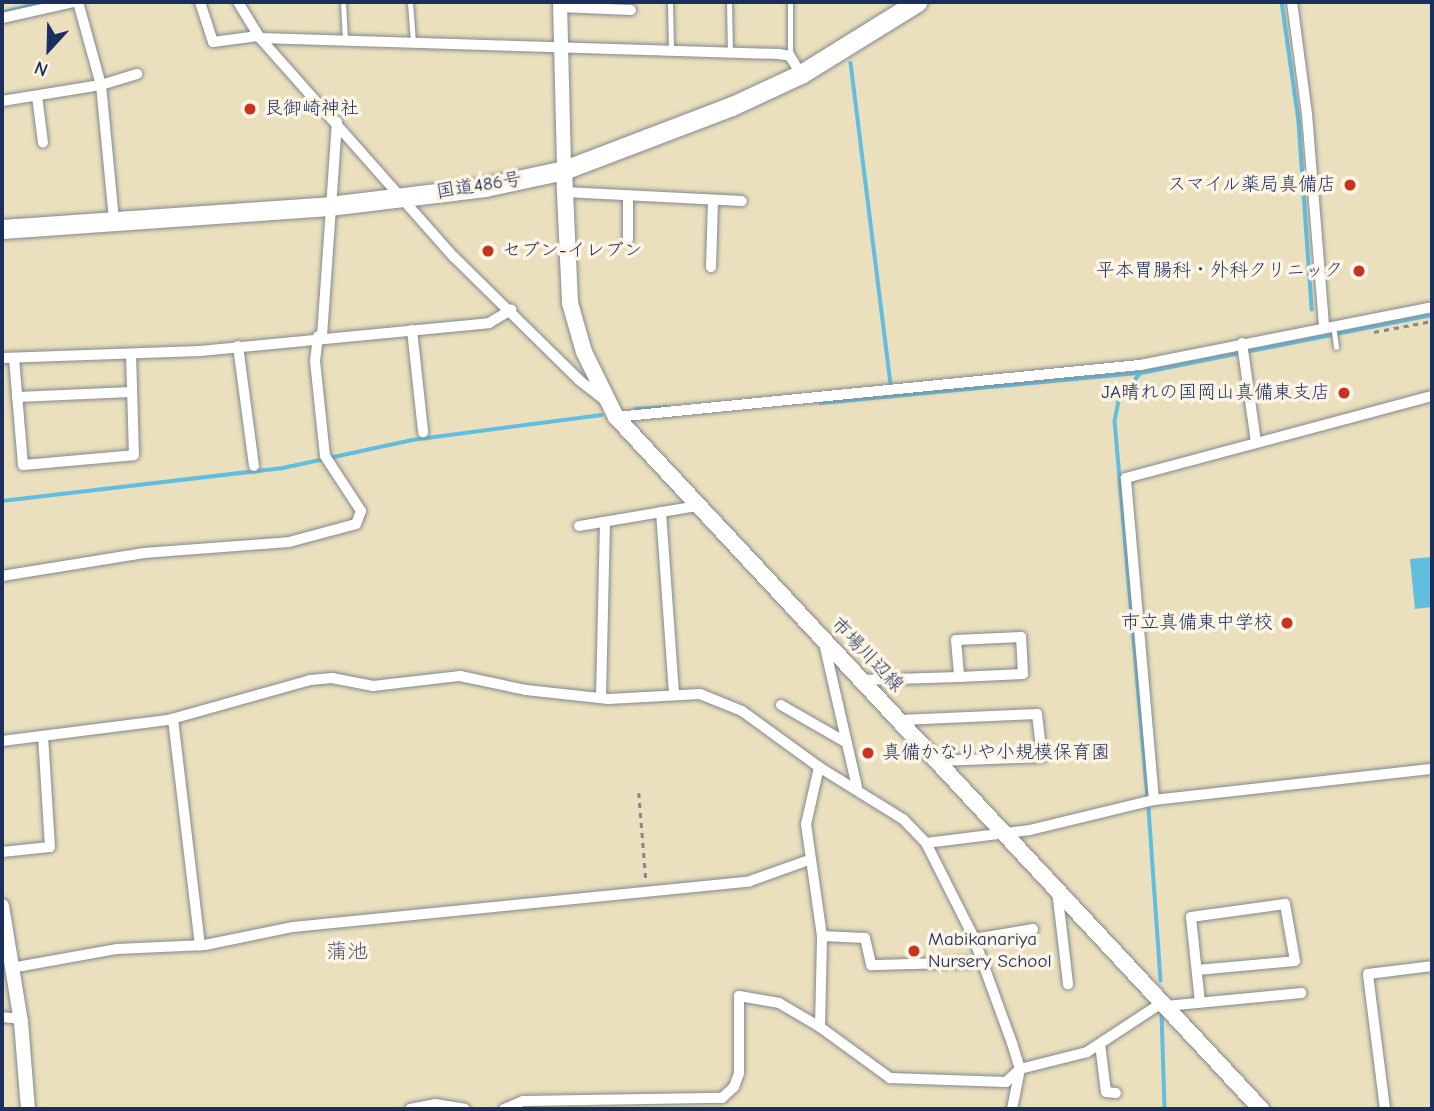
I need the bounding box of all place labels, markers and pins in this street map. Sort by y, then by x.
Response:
place label: 艮御崎神社 [264,98,359,120]
marker: 艮御崎神社 [242,101,258,117]
place label: スマイル薬局真備店 [1165,174,1336,196]
marker: スマイル薬局真備店 [1342,177,1358,193]
place label: セブン-イレブン [502,240,643,262]
marker: セブン-イレブン [480,243,496,259]
place label: 平本胃腸科・外科クリニック [1096,260,1343,282]
marker: 平本胃腸科・外科クリニック [1349,261,1369,281]
place label: JA晴れの国岡山真備東支店 [1101,382,1330,404]
marker: JA晴れの国岡山真備東支店 [1336,385,1352,401]
place label: 市立真備東中学校 [1121,612,1273,634]
marker: 市立真備東中学校 [1279,615,1295,631]
place label: 真備かなりや小規模保育園 [882,742,1110,764]
marker: 真備かなりや小規模保育園 [860,745,876,761]
place label: Mabikanariya Nursery School [928,929,1052,973]
marker: Mabikanariya Nursery School [906,943,922,959]

